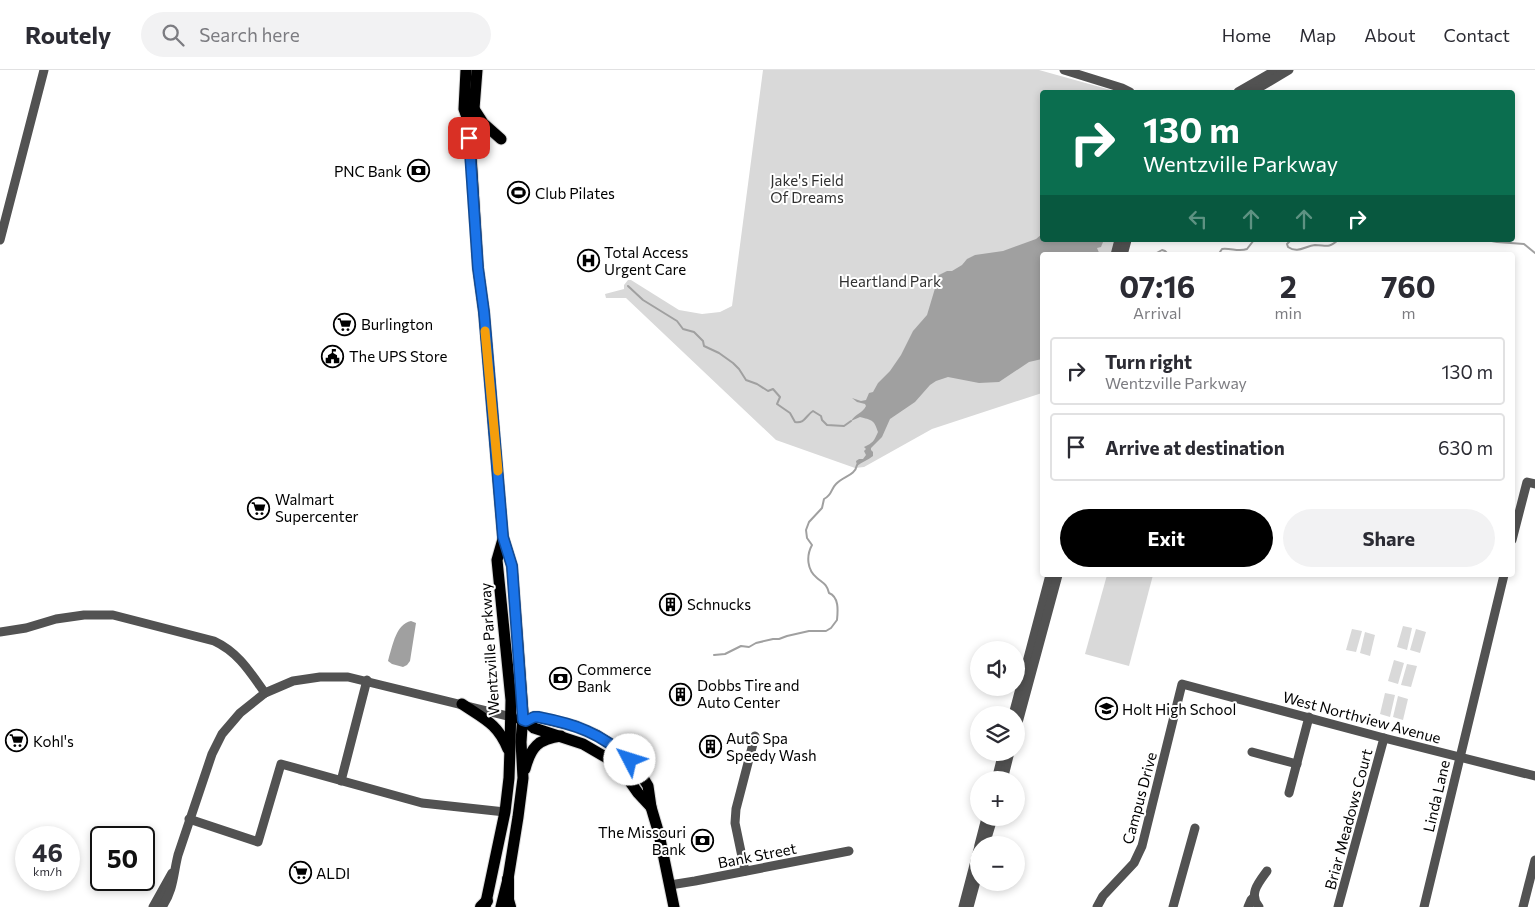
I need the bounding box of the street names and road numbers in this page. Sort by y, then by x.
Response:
street label: Wentzville Parkway [475,582,503,716]
street label: West Northview Avenue [1281,687,1443,747]
street label: Briar Meadows Court [1321,747,1375,891]
street label: Campus Drive [1118,750,1160,846]
street label: Linda Lane [1419,758,1453,834]
street label: Bank Street [716,839,798,871]

